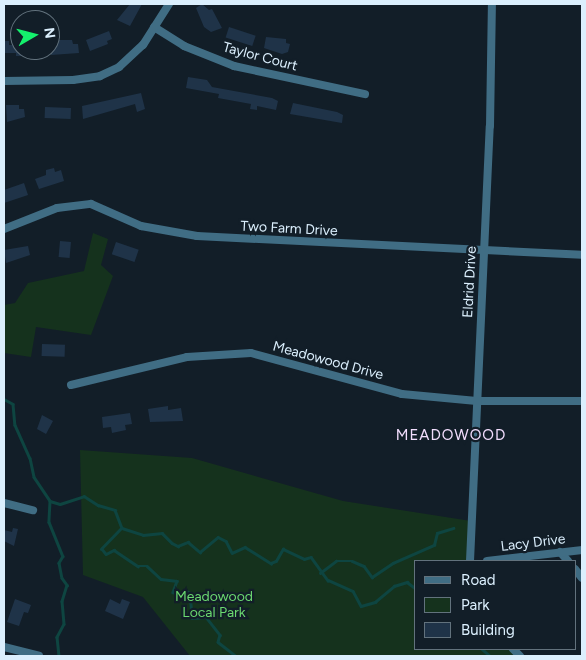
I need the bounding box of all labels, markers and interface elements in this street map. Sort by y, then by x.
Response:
north arrow [10,10,60,60]
text: N [40,26,59,40]
street label: Taylor Court [221,39,299,75]
street label: Two Farm Drive [240,218,338,240]
street label: Eldrid Drive [460,246,480,318]
street label: Meadowood Drive [271,338,385,384]
district label: MEADOWOOD [395,427,507,445]
street label: Lacy Drive [500,531,566,555]
legend [414,560,576,650]
text: Road [461,571,496,589]
park label: Meadowood Local Park [175,589,253,622]
text: Park [461,596,490,614]
text: Building [461,621,515,639]

